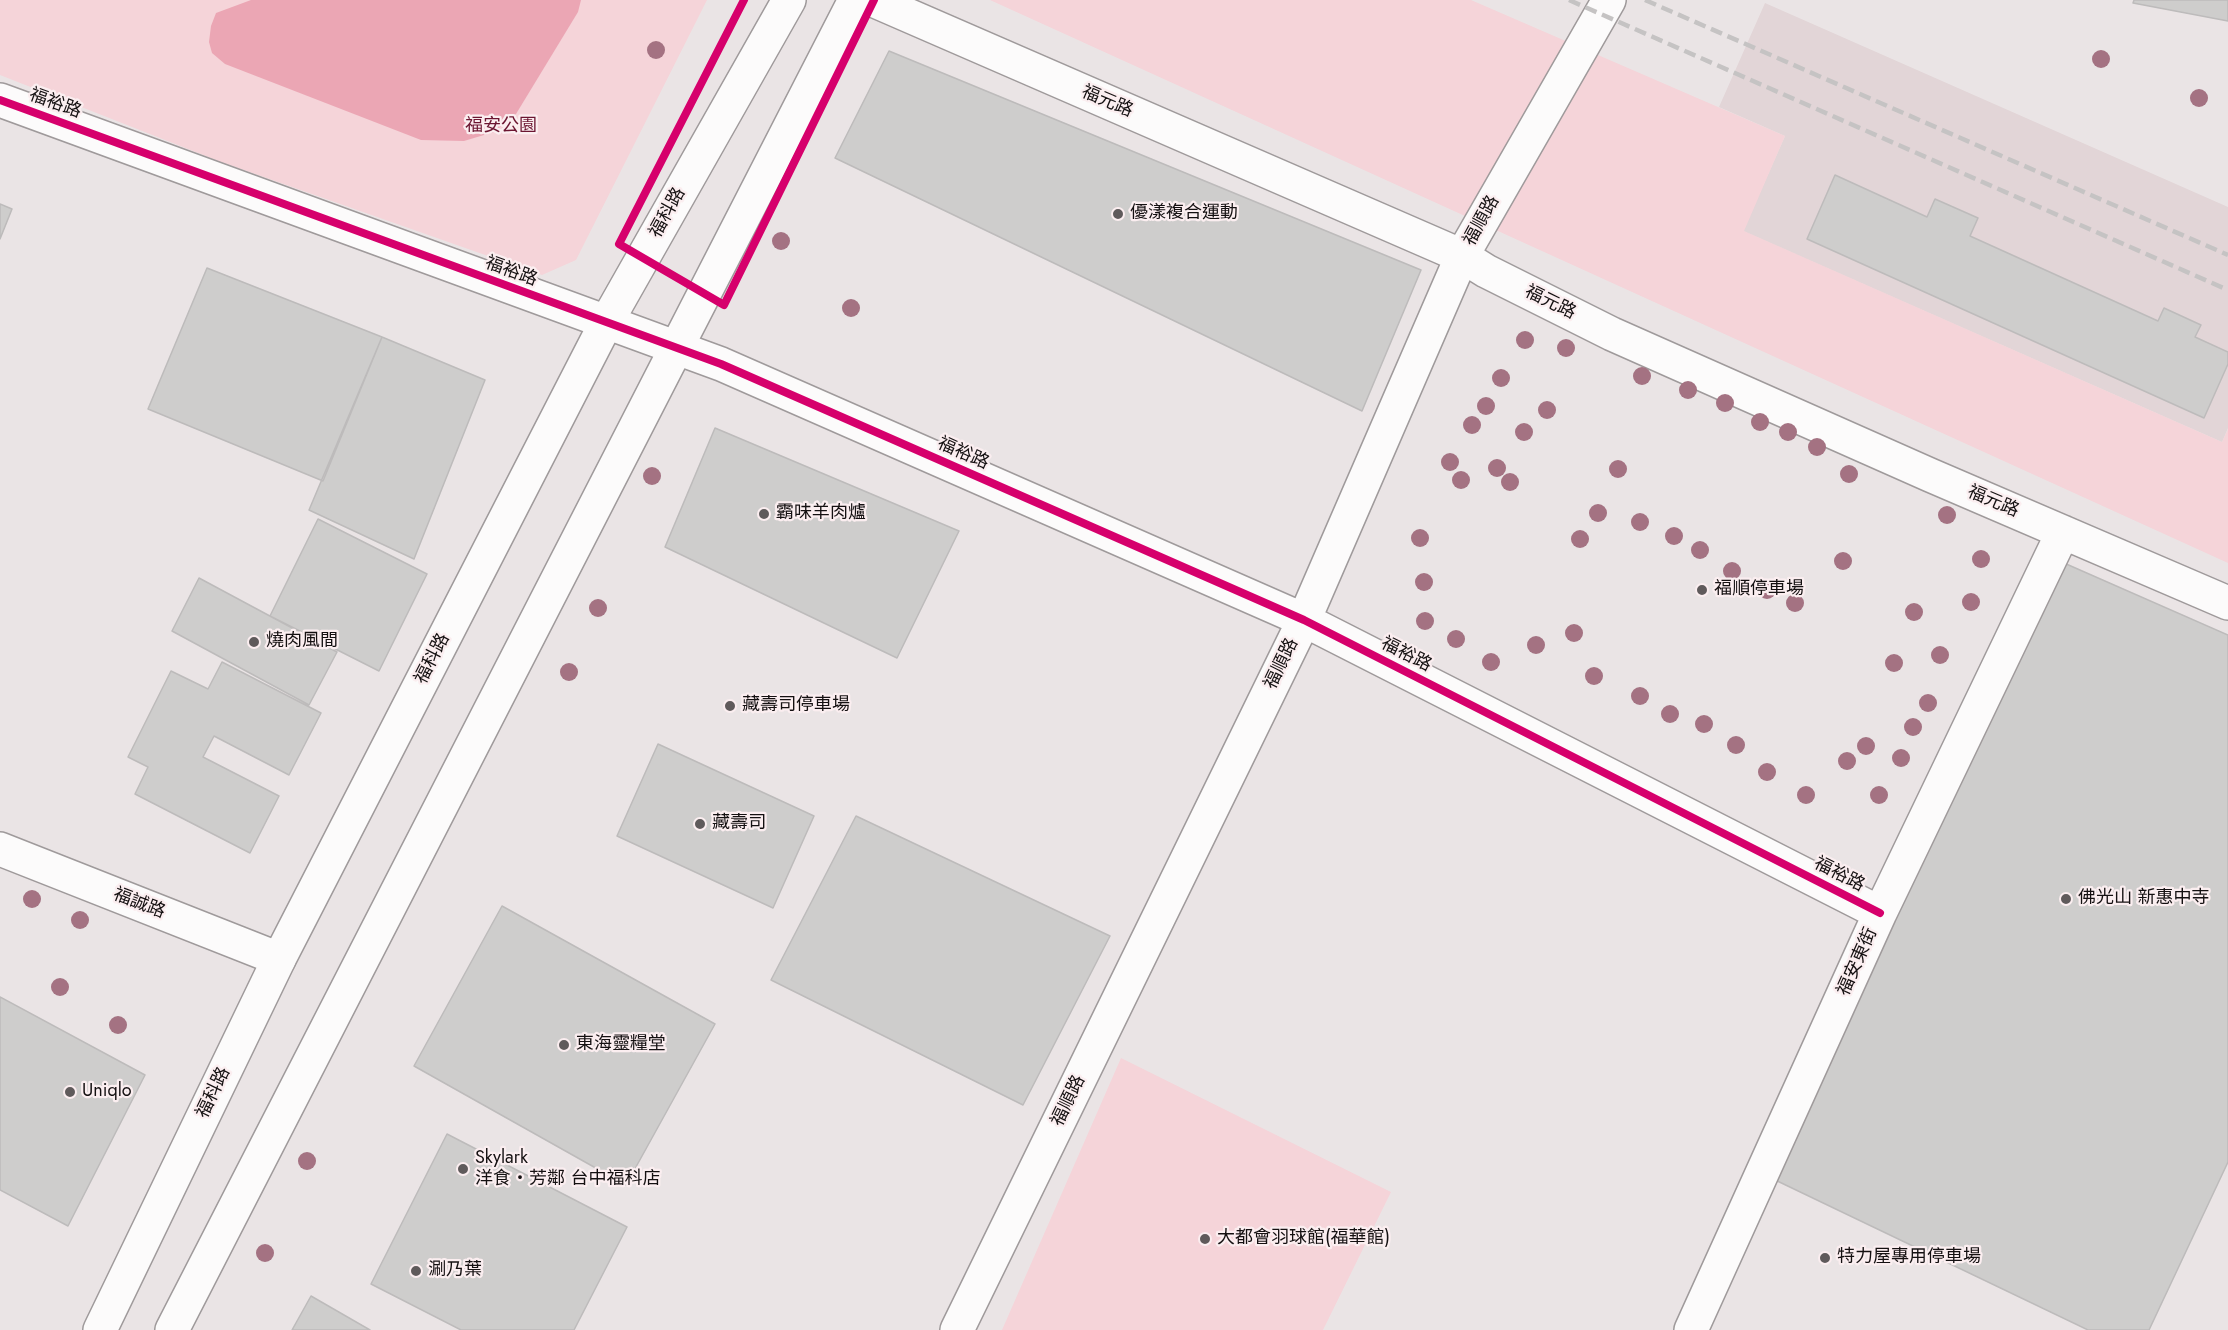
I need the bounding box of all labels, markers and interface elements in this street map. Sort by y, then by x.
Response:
street label: 福元路 [1078,82,1136,122]
street label: 福裕路 [26,85,84,123]
park label: 福安公園 [465,116,537,138]
street label: 福科路 [645,184,691,242]
street label: 福順路 [1459,192,1505,250]
place label: 優漾複合運動 [1130,203,1238,225]
marker: 優漾複合運動 [1111,207,1125,221]
street label: 福裕路 [482,253,540,291]
street label: 福元路 [1521,281,1579,325]
street label: 福裕路 [934,433,992,475]
street label: 福元路 [1964,482,2022,522]
place label: 霸味羊肉爐 [776,503,866,525]
marker: 霸味羊肉爐 [757,507,771,521]
place label: 福順停車場 [1714,579,1804,601]
marker: 福順停車場 [1695,583,1709,597]
street label: 福科路 [411,630,455,688]
place label: 燒肉風間 [266,631,338,653]
street label: 福裕路 [1377,633,1435,677]
marker: 燒肉風間 [247,635,261,649]
street label: 福順路 [1260,635,1304,693]
place label: 藏壽司停車場 [742,695,850,717]
marker: 藏壽司停車場 [723,699,737,713]
place label: 藏壽司 [712,813,766,835]
marker: 藏壽司 [693,817,707,831]
street label: 福裕路 [1810,853,1868,897]
street label: 福誠路 [110,884,168,924]
place label: 佛光山 新惠中寺 [2078,888,2209,910]
marker: 佛光山 新惠中寺 [2059,892,2073,906]
street label: 福安東街 [1833,925,1883,999]
place label: 東海靈糧堂 [576,1034,666,1056]
marker: 東海靈糧堂 [557,1038,571,1052]
street label: 福科路 [192,1064,236,1122]
street label: 福順路 [1047,1072,1091,1130]
place label: Uniqlo [82,1081,132,1103]
marker: Uniqlo [63,1085,77,1099]
place label: Skylark 洋食‧芳鄰 台中福科店 [475,1148,660,1190]
marker: Skylark 洋食‧芳鄰 台中福科店 [456,1162,470,1176]
place label: 大都會羽球館(福華館) [1217,1228,1390,1250]
marker: 大都會羽球館(福華館) [1198,1232,1212,1246]
place label: 特力屋專用停車場 [1837,1247,1981,1269]
marker: 特力屋專用停車場 [1818,1251,1832,1265]
place label: 涮乃葉 [428,1260,482,1282]
marker: 涮乃葉 [409,1264,423,1278]

